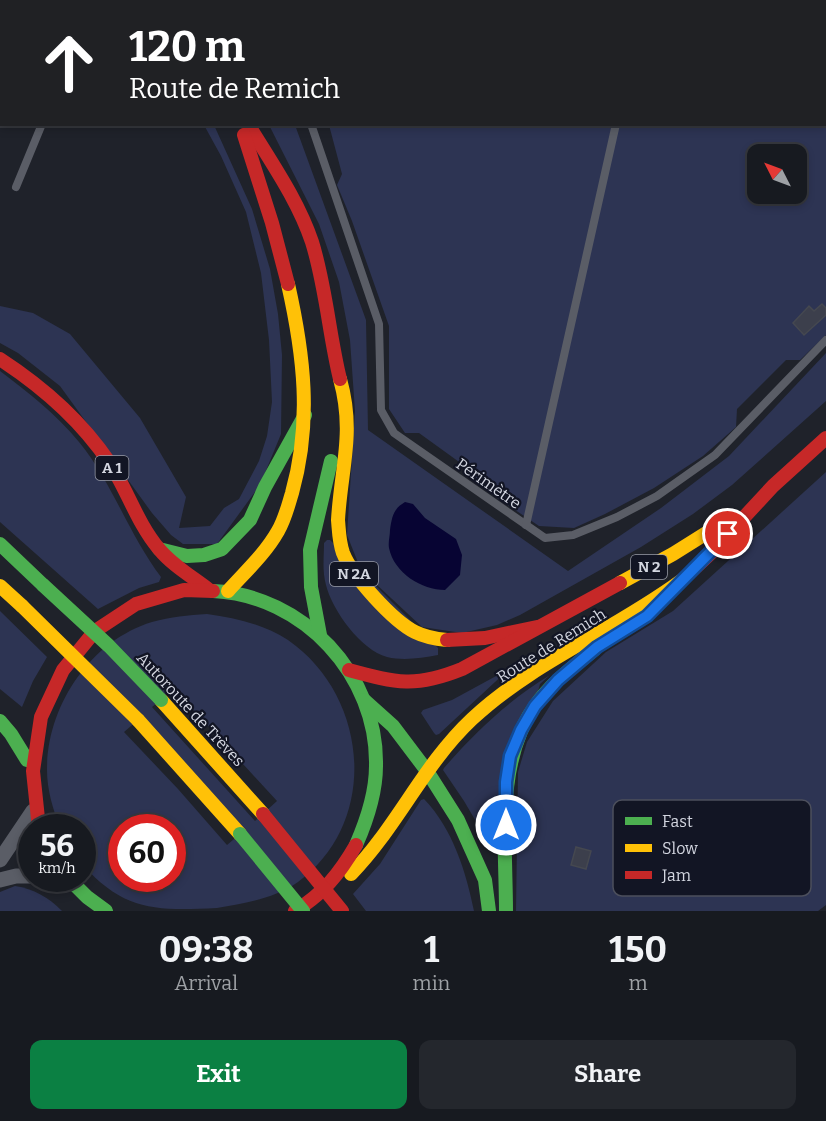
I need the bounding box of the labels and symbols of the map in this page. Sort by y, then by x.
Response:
north arrow [747,144,807,204]
street label: Périmètre [453,454,525,513]
road number: A 1 [96,456,128,480]
pin [702,508,753,559]
road number: N 2 [631,555,667,579]
road number: N 2A [330,562,378,586]
street label: Route de Remich [493,604,609,687]
street label: Autoroute de Trèves [133,648,248,770]
position arrow [474,793,538,857]
legend [613,800,811,896]
text: Fast [662,812,693,831]
speed limit sign: 60 [108,814,186,892]
text: Slow [662,839,698,858]
text: Jam [661,866,691,885]

